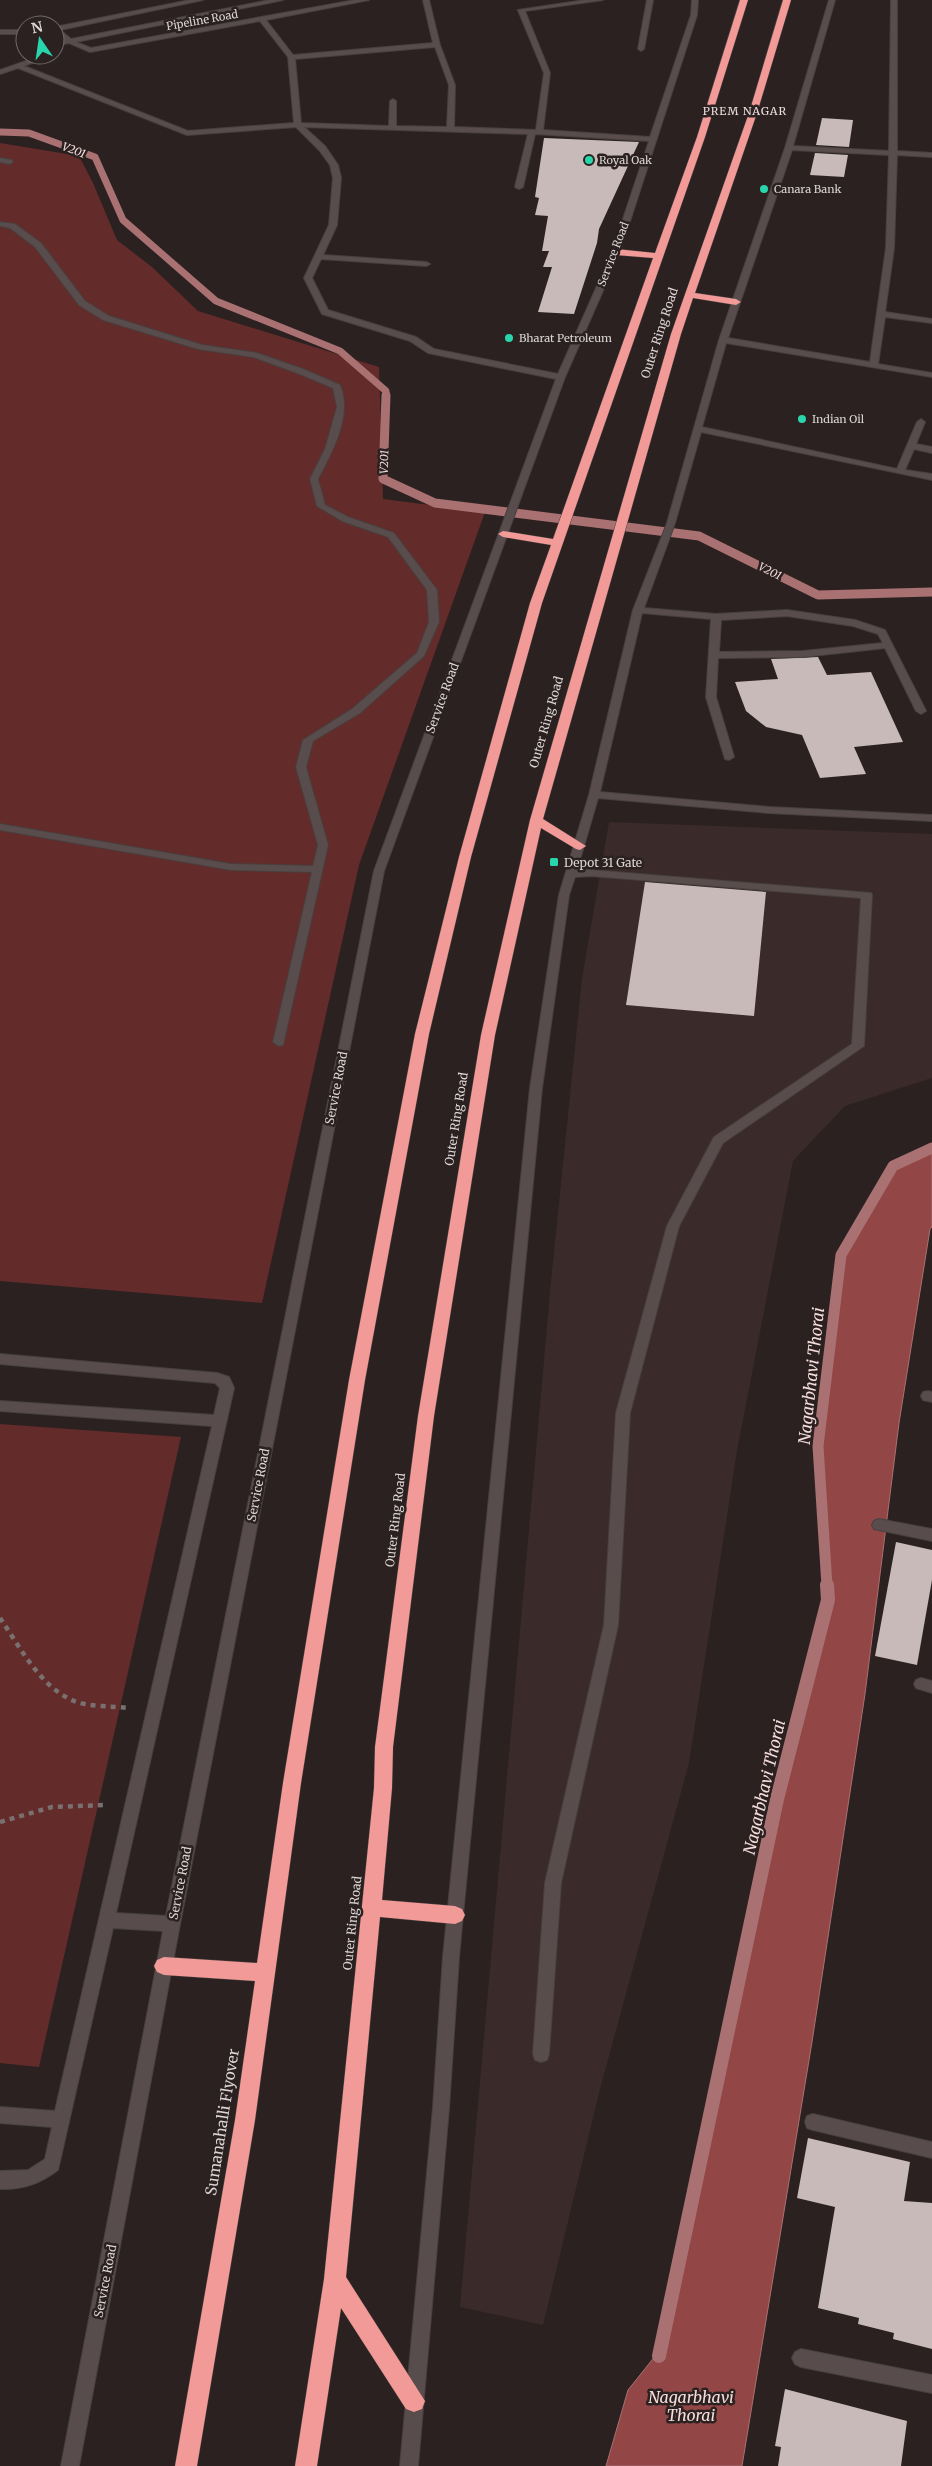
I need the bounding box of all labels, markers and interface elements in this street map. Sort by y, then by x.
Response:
street label: Pipeline Road [165,7,239,33]
north arrow [15,15,65,65]
text: N [30,17,44,37]
district label: PREM NAGAR [703,104,787,118]
water label: V201 [60,139,88,161]
place label: Royal Oak [599,153,652,167]
marker: Royal Oak [583,154,595,166]
place label: Canara Bank [774,182,842,196]
marker: Canara Bank [758,183,770,195]
street label: Service Road [594,219,632,288]
street label: Outer Ring Road [637,286,681,380]
place label: Bharat Petroleum [519,331,612,345]
marker: Bharat Petroleum [503,332,515,344]
place label: Indian Oil [812,412,865,426]
marker: Indian Oil [796,413,808,425]
water label: V201 [377,450,391,474]
water label: V201 [756,559,784,583]
street label: Service Road [422,661,462,735]
street label: Outer Ring Road [526,675,566,769]
place label: Depot 31 Gate [564,855,642,870]
marker: Depot 31 Gate [548,856,560,868]
street label: Service Road [322,1050,350,1126]
street label: Outer Ring Road [441,1071,471,1167]
water label: Nagarbhavi Thorai [794,1306,828,1446]
street label: Service Road [244,1447,272,1523]
street label: Outer Ring Road [382,1472,408,1568]
water label: Nagarbhavi Thorai [739,1717,789,1856]
street label: Service Road [166,1845,194,1921]
street label: Outer Ring Road [340,1875,364,1971]
street label: Sumanahalli Flyover [201,2047,243,2197]
street label: Service Road [91,2243,119,2319]
water label: Nagarbhavi Thorai [648,2387,734,2425]

